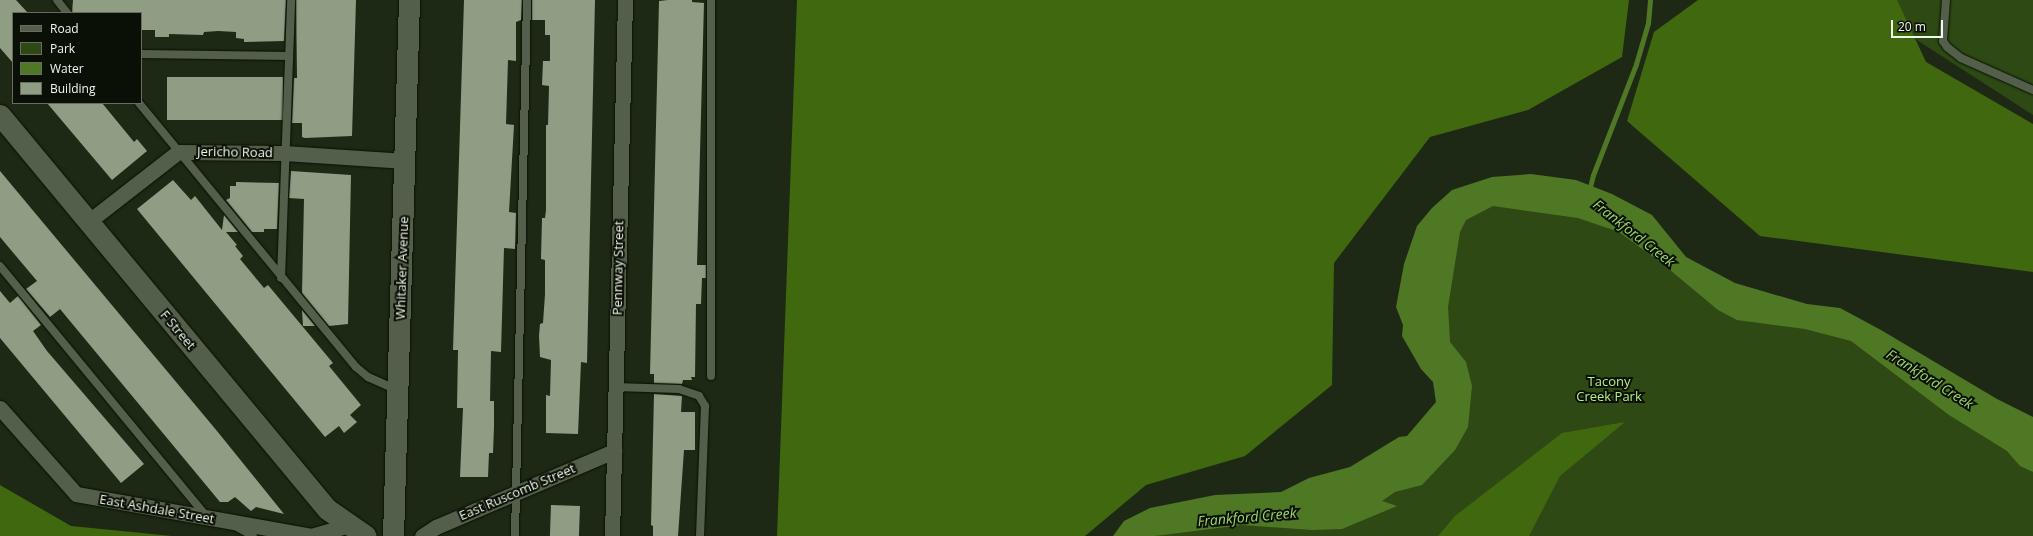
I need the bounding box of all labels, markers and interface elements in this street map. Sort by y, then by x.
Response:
legend [12,12,142,104]
scale bar [1893,12,1945,38]
text: 20 m [1898,18,1926,35]
text: Road [50,20,79,37]
text: Park [50,40,75,57]
text: Water [50,60,84,77]
text: Building [50,80,95,97]
street label: Jericho Road [197,144,273,160]
water label: Frankford Creek [1590,196,1678,270]
street label: Whitaker Avenue [392,216,412,320]
street label: Pennway Street [609,221,627,315]
street label: F Street [157,307,199,353]
water label: Frankford Creek [1884,346,1976,412]
park label: Tacony Creek Park [1576,374,1642,405]
street label: East Ruscomb Street [457,460,577,524]
street label: East Ashdale Street [98,491,216,527]
water label: Frankford Creek [1197,504,1297,530]

